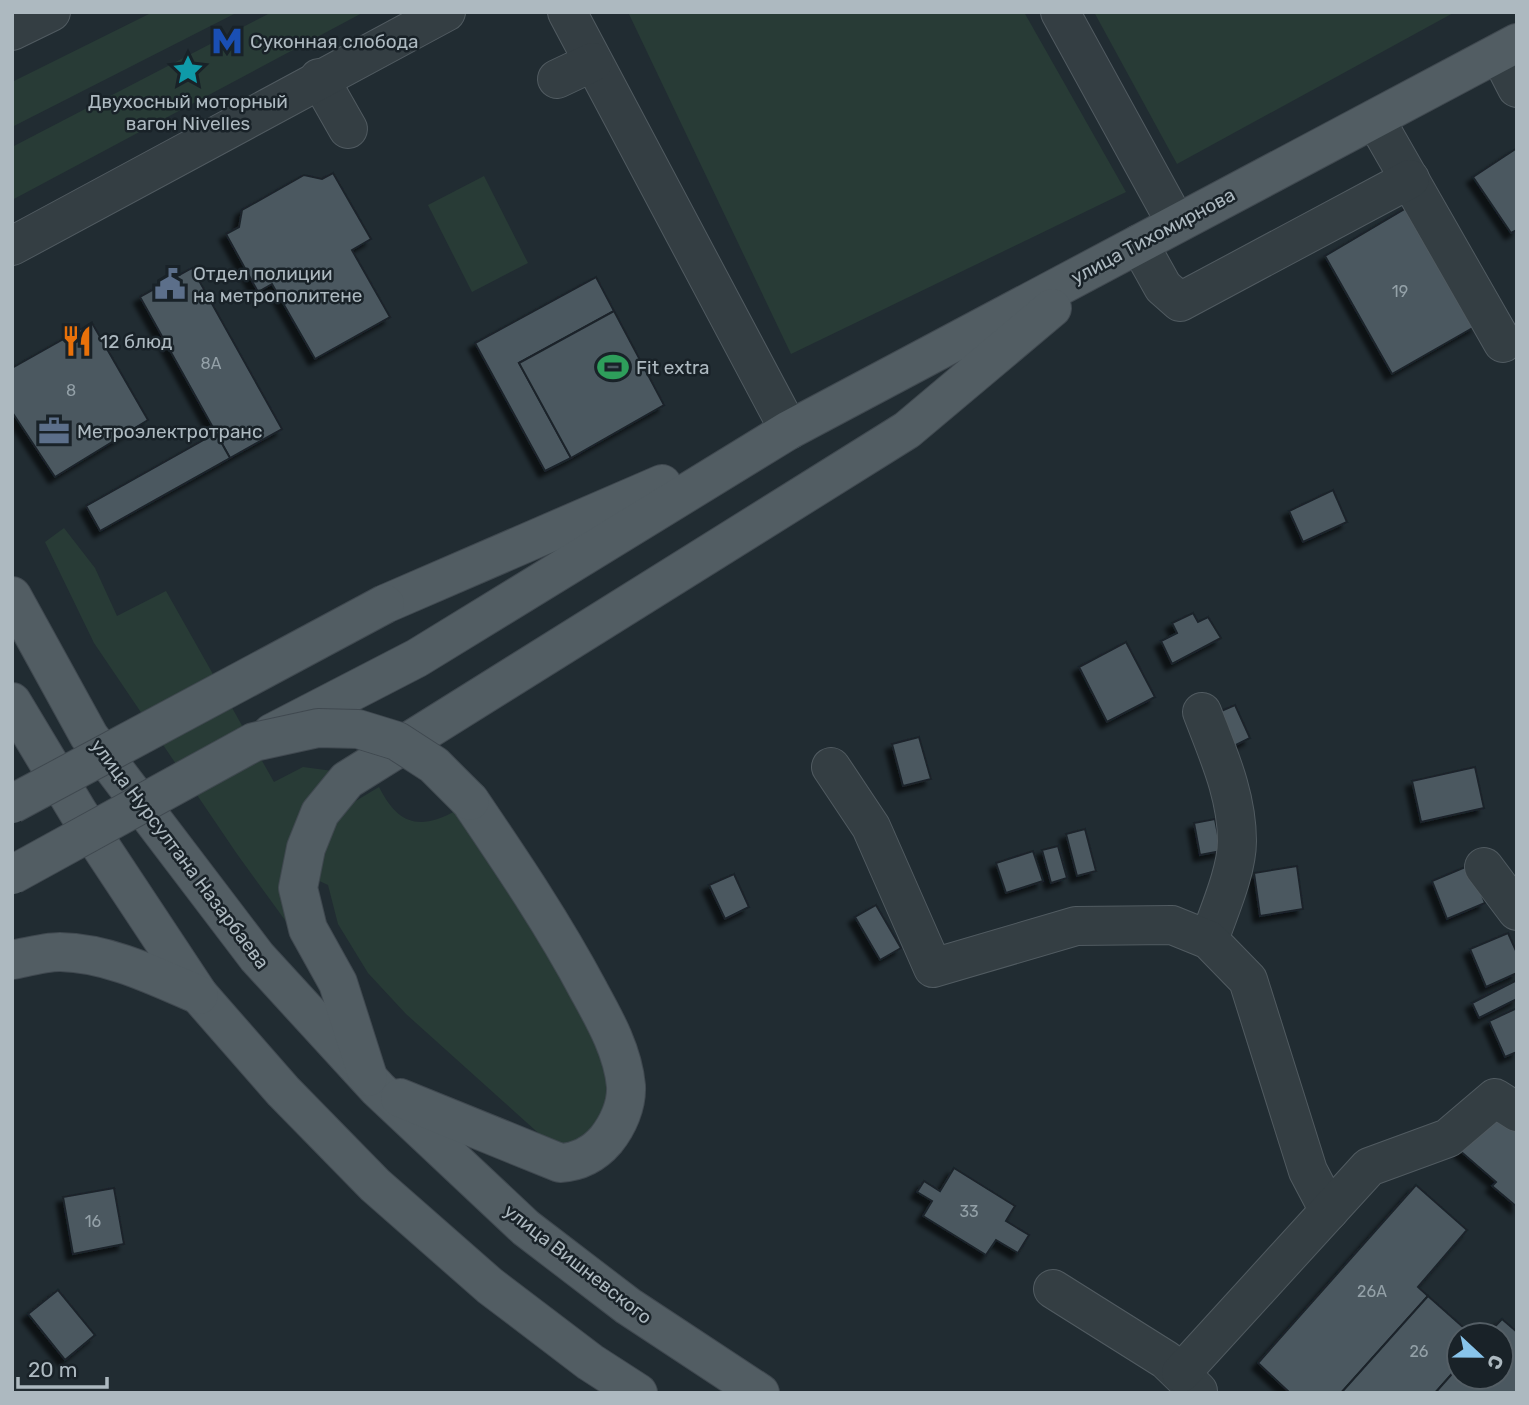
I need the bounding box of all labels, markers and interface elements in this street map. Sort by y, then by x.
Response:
metro station icon: Суконная слобода [210,24,244,58]
place label: Суконная слобода [250,30,419,53]
place icon: Двухосный моторный вагон Nivelles [171,53,205,87]
place label: Двухосный моторный вагон Nivelles [88,90,288,135]
street label: улица Тихомирнова [1067,183,1239,289]
place label: Отдел полиции на метрополитене [193,262,362,307]
public building icon: Отдел полиции на метрополитене [153,267,187,301]
house number: 19 [1392,282,1408,301]
restaurant icon: 12 блюд [60,324,94,358]
place label: 12 блюд [100,330,173,353]
sports icon: Fit extra [596,350,630,384]
house number: 8А [201,354,222,373]
place label: Fit extra [636,356,709,379]
house number: 8 [66,381,76,400]
office icon: Метроэлектротранс [37,414,71,448]
place label: Метроэлектротранс [77,420,262,443]
street label: улица Нурсултана Назарбаева [86,735,274,973]
street label: улица Вишневского [499,1199,657,1329]
house number: 33 [959,1202,979,1221]
house number: 16 [85,1212,102,1231]
house number: 26А [1357,1282,1387,1301]
north arrow [1445,1321,1515,1391]
house number: 26 [1409,1342,1429,1361]
scale bar [18,1346,107,1390]
text: С [1482,1352,1508,1373]
text: 20 m [28,1357,77,1382]

